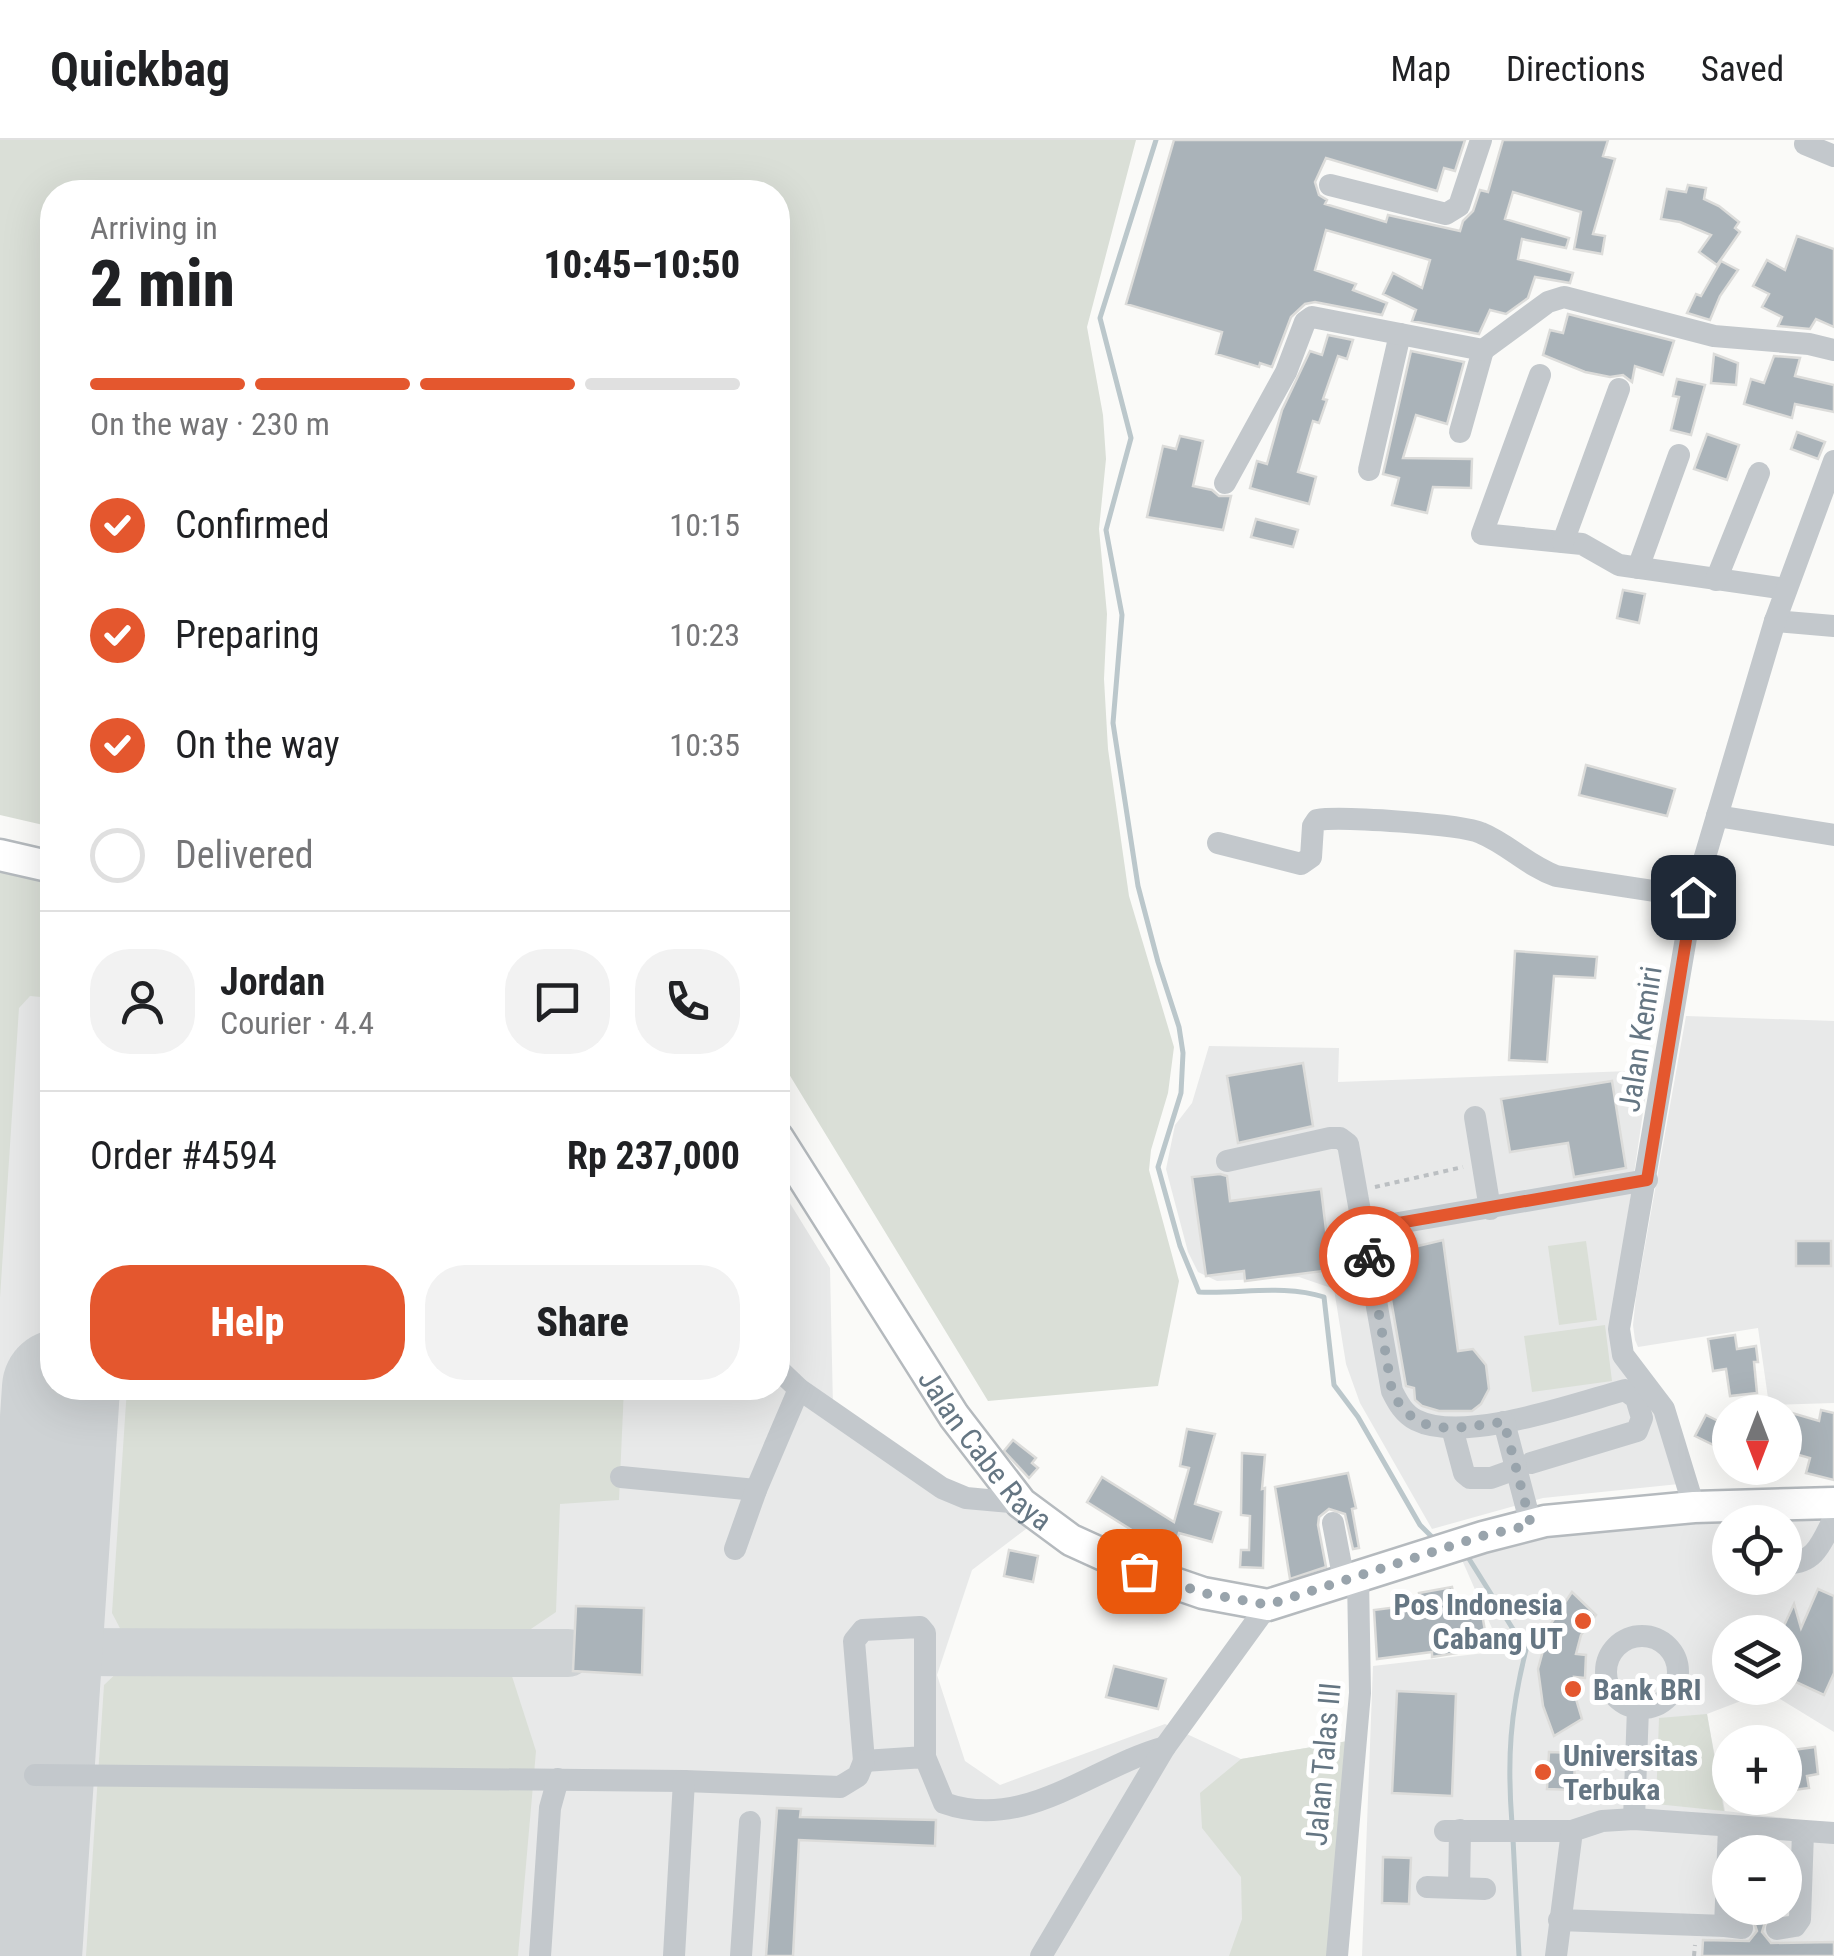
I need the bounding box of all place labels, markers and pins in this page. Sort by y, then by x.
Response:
pin [1651,855,1736,940]
pin [1097,1529,1182,1614]
place label: Pos Indonesia Cabang UT [1394,1587,1563,1656]
marker: Pos Indonesia Cabang UT [1572,1610,1594,1632]
place label: Bank BRI [1593,1672,1702,1707]
marker: Bank BRI [1562,1678,1584,1700]
place label: Universitas Terbuka [1563,1738,1698,1807]
marker: Universitas Terbuka [1532,1761,1554,1783]

